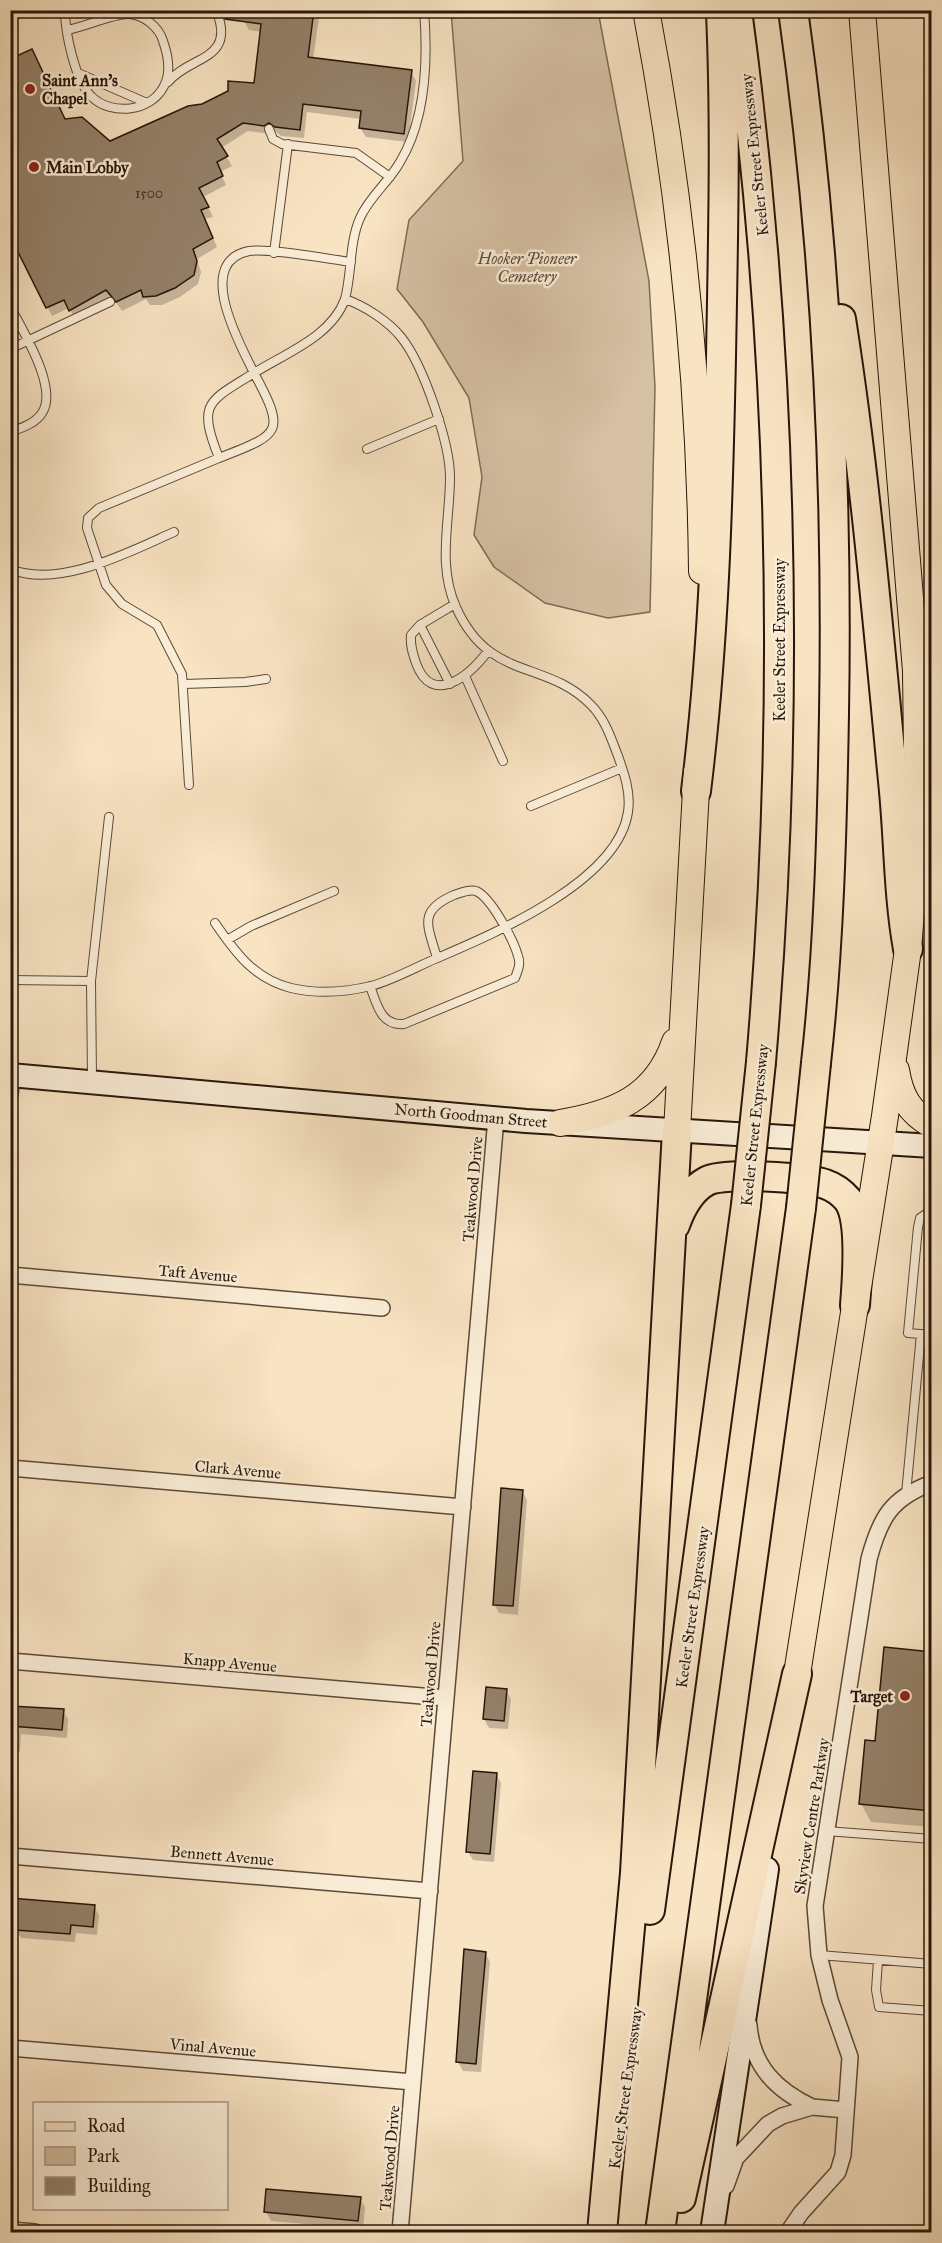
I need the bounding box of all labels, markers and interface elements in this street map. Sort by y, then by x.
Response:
place label: Saint Ann's Chapel [42,71,118,109]
street label: Keeler Street Expressway [736,72,772,237]
marker: Saint Ann's Chapel [23,82,37,96]
place label: Main Lobby [46,158,130,178]
marker: Main Lobby [27,160,41,174]
house number: 1500 [135,185,163,202]
park label: Hooker Pioneer Cemetery [476,249,578,286]
street label: Keeler Street Expressway [770,558,789,722]
street label: Keeler Street Expressway [737,1042,773,1207]
street label: North Goodman Street [394,1099,549,1132]
street label: Teakwood Drive [458,1135,487,1243]
street label: Taft Avenue [158,1261,239,1286]
street label: Clark Avenue [194,1456,282,1483]
street label: Keeler Street Expressway [672,1524,713,1689]
street label: Teakwood Drive [416,1620,445,1728]
street label: Knapp Avenue [182,1649,278,1676]
place label: Target [849,1687,893,1707]
marker: Target [898,1689,912,1703]
street label: Skyview Centre Parkway [790,1736,833,1896]
street label: Bennett Avenue [169,1842,275,1870]
street label: Keeler Street Expressway [605,2005,646,2170]
street label: Vinal Avenue [168,2034,257,2061]
legend [33,2102,228,2210]
street label: Teakwood Drive [375,2104,404,2212]
text: Road [87,2115,125,2137]
text: Park [87,2145,120,2167]
text: Building [87,2175,151,2198]

